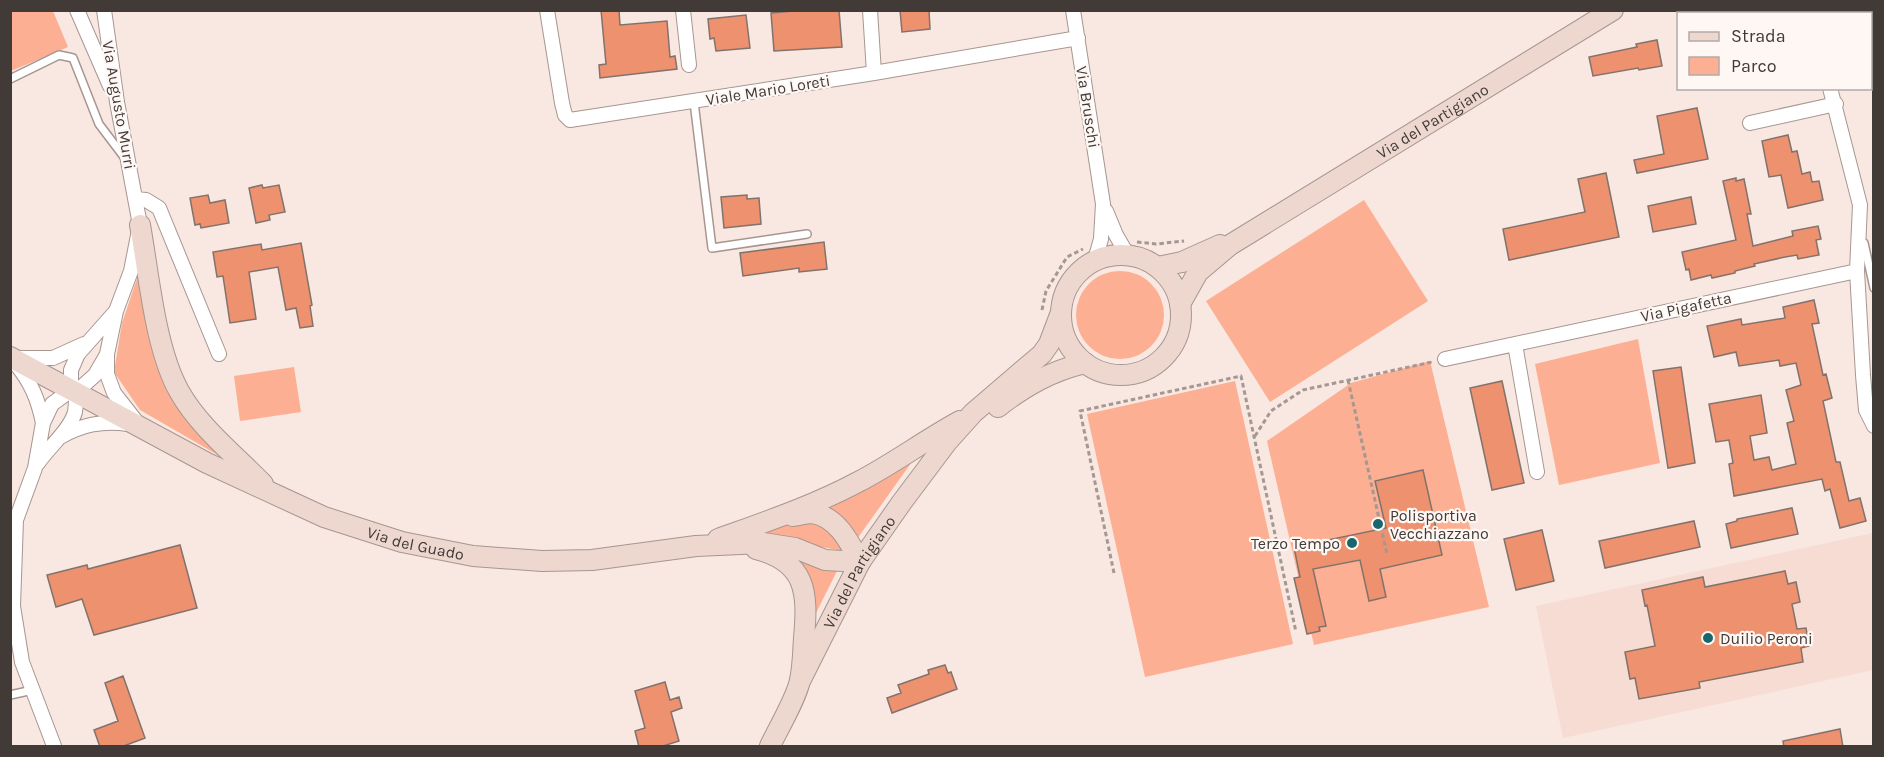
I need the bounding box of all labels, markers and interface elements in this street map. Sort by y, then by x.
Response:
legend [1677,12,1872,90]
text: Strada [1731,25,1786,47]
street label: Via Augusto Murri [98,39,140,171]
text: Parco [1731,55,1777,77]
street label: Via Bruschi [1072,65,1104,149]
street label: Viale Mario Loreti [705,71,831,109]
street label: Via del Partigiano [1373,79,1492,162]
street label: Via Pigafetta [1639,288,1733,326]
place label: Polisportiva Vecchiazzano [1390,506,1489,543]
street label: Via del Partigiano [819,512,899,632]
marker: Polisportiva Vecchiazzano [1371,517,1385,531]
street label: Via del Guado [365,522,466,564]
place label: Terzo Tempo [1251,534,1340,553]
marker: Terzo Tempo [1345,536,1359,550]
place label: Duilio Peroni [1720,629,1813,648]
marker: Duilio Peroni [1701,631,1715,645]

